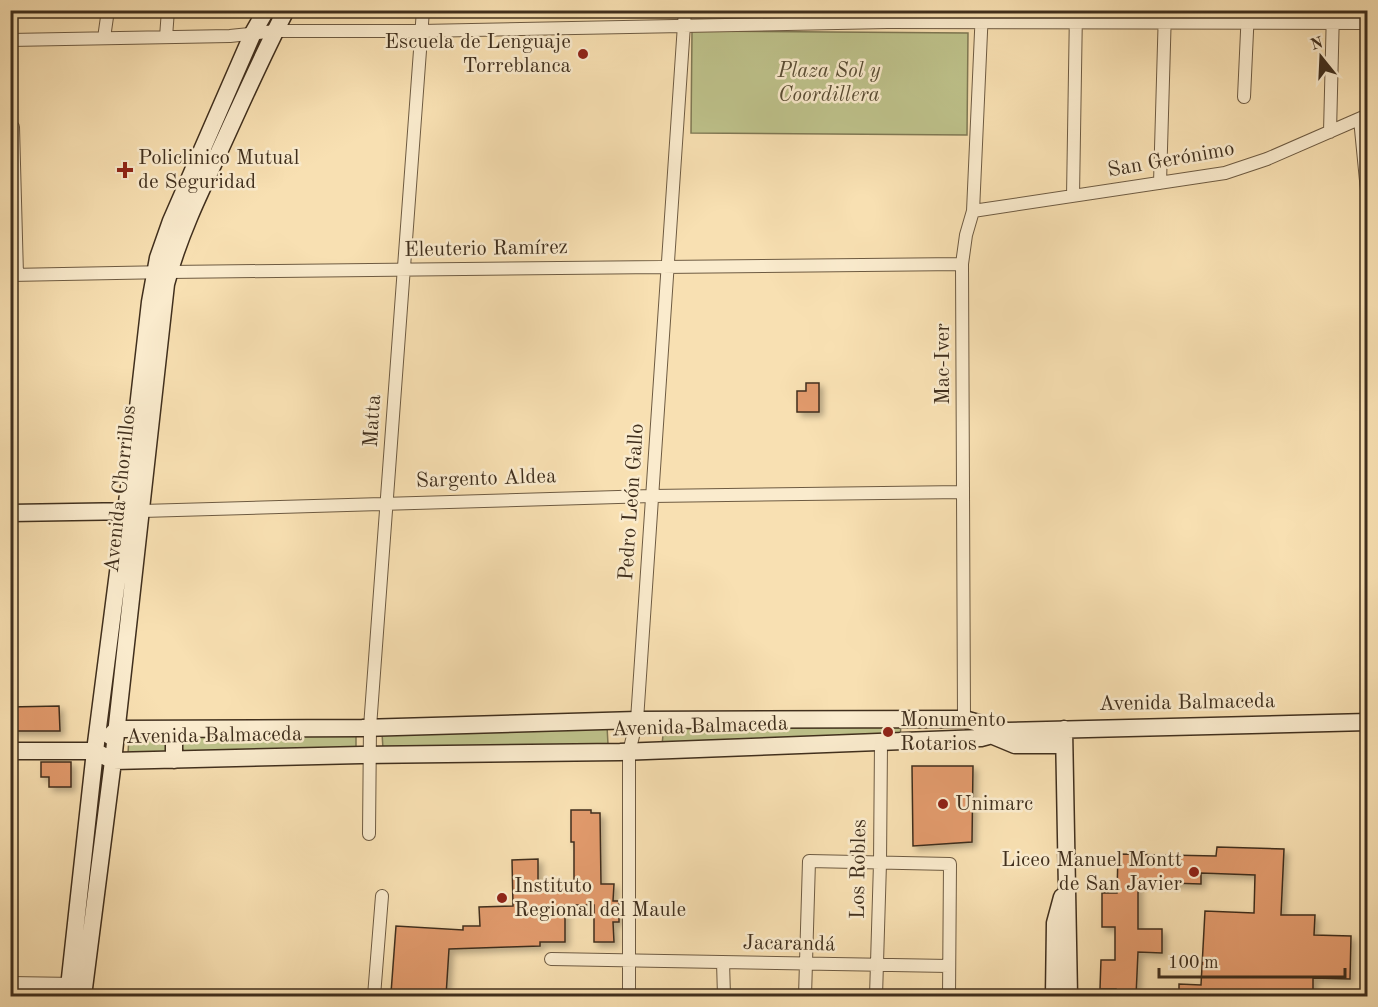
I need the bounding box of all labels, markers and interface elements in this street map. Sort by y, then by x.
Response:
north arrow [1291,27,1351,87]
place label: Escuela de Lenguaje Torreblanca [385,32,571,77]
text: N [1309,35,1326,54]
marker: Escuela de Lenguaje Torreblanca [576,47,590,61]
park label: Plaza Sol y Coordillera [777,61,881,106]
street label: San Gerónimo [1106,138,1236,182]
place label: Policlinico Mutual de Seguridad [138,148,300,193]
marker: Policlinico Mutual de Seguridad [116,161,134,179]
street label: Eleuterio Ramírez [404,237,568,261]
street label: Mac-Iver [933,323,954,405]
street label: Matta [361,394,385,448]
street label: Avenida Chorrillos [102,404,140,574]
street label: Pedro León Gallo [616,423,648,581]
street label: Sargento Aldea [415,466,557,492]
street label: Avenida Balmaceda [1099,691,1275,715]
place label: Monumento Rotarios [900,710,1006,755]
street label: Avenida Balmaceda [611,713,789,741]
street label: Avenida Balmaceda [126,724,302,748]
marker: Monumento Rotarios [881,725,895,739]
place label: Unimarc [955,794,1033,815]
marker: Unimarc [936,797,950,811]
street label: Los Robles [848,819,870,919]
place label: Liceo Manuel Montt de San Javier [1001,850,1182,895]
marker: Liceo Manuel Montt de San Javier [1187,865,1201,879]
place label: Instituto Regional del Maule [514,876,686,921]
marker: Instituto Regional del Maule [495,891,509,905]
street label: Jacarandá [742,933,836,955]
scale bar [1159,941,1345,979]
text: 100 m [1168,954,1219,972]

